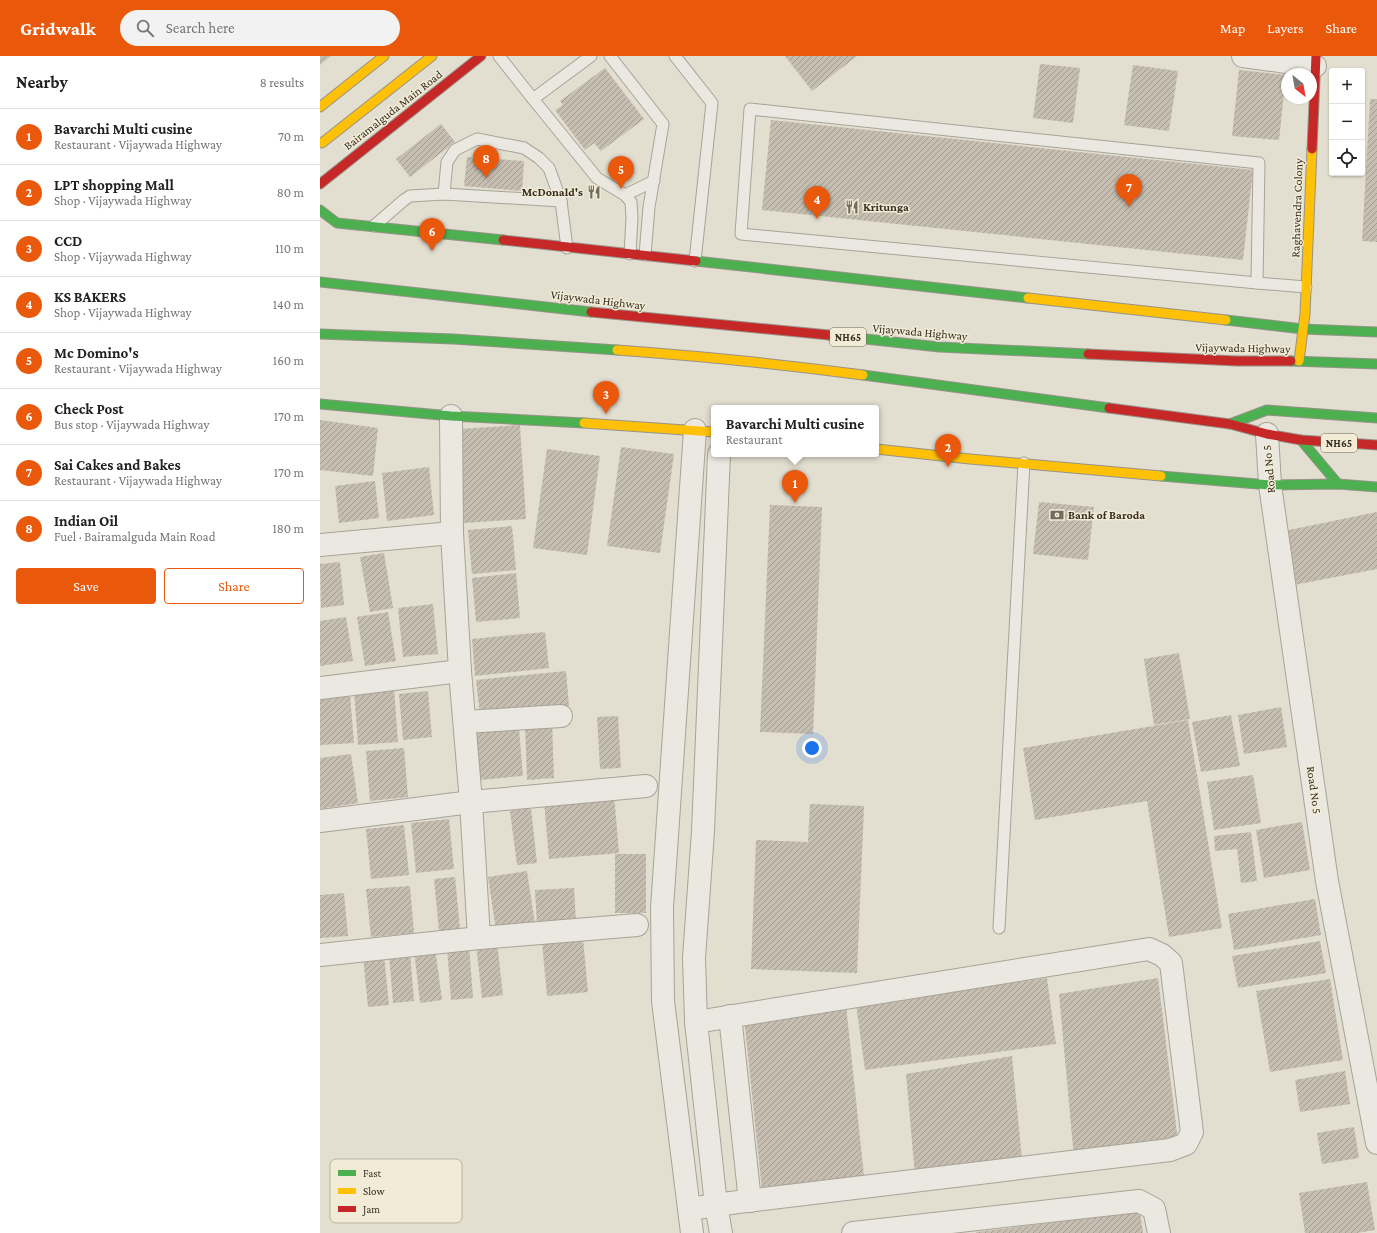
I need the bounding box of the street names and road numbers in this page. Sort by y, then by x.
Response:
street label: Bairamalguda Main Road [341,67,446,153]
street label: Raghavendra Colony [1288,158,1306,258]
street label: Vijaywada Highway [550,287,647,313]
street label: Vijaywada Highway [872,321,969,343]
road number: NH65 [830,328,866,346]
street label: Vijaywada Highway [1195,340,1291,356]
road number: NH65 [1321,434,1357,452]
street label: Road No 5 [1260,444,1278,494]
street label: Road No 5 [1304,765,1324,815]

